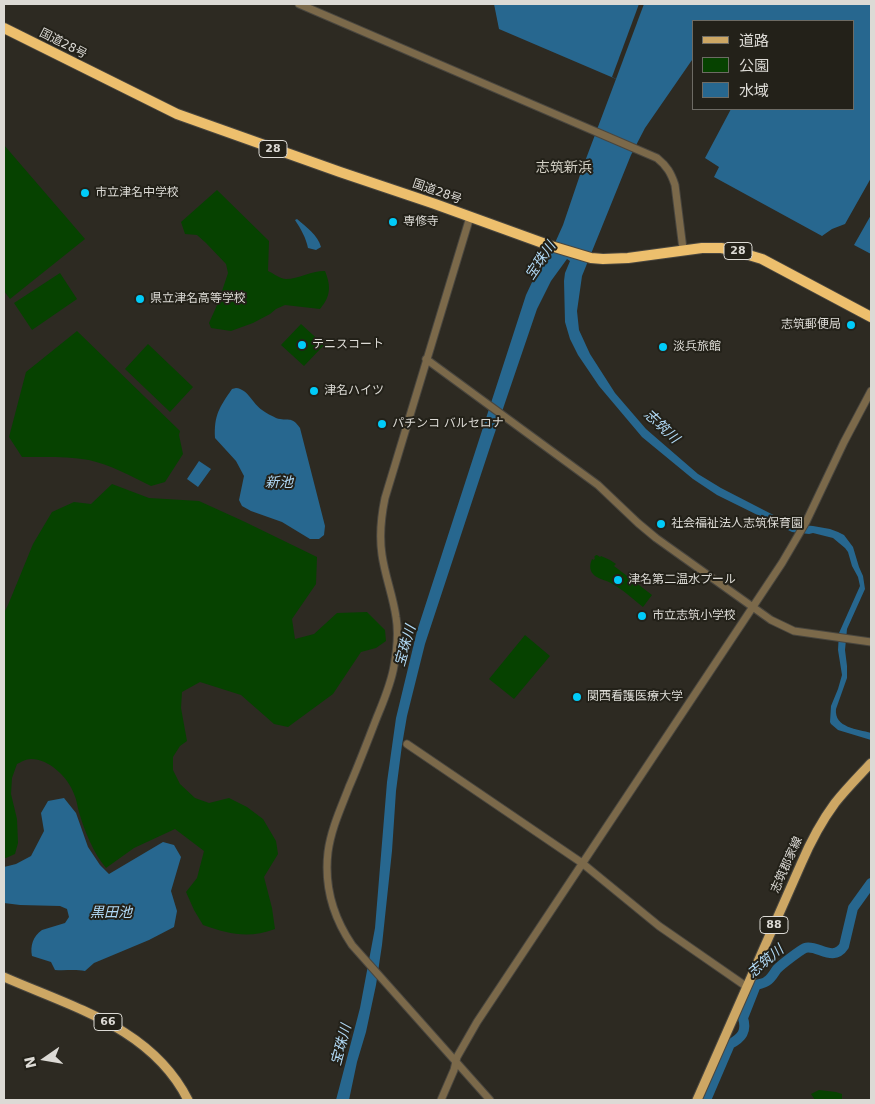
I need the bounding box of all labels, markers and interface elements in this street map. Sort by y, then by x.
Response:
legend [692,20,855,110]
street label: 国道28号 [37,26,89,62]
text: 道路 [739,32,769,50]
text: 公園 [739,57,769,75]
text: 水域 [739,82,769,100]
road number: 28 [259,140,287,158]
district label: 志筑新浜 [536,160,592,176]
street label: 国道28号 [410,177,464,207]
place label: 市立津名中学校 [95,186,179,200]
marker: 市立津名中学校 [79,187,91,199]
place label: 専修寺 [403,215,439,229]
marker: 専修寺 [387,216,399,228]
water label: 宝珠川 [522,239,560,283]
road number: 28 [724,242,752,260]
place label: 県立津名高等学校 [150,292,246,306]
marker: 県立津名高等学校 [134,293,146,305]
place label: 志筑郵便局 [781,318,841,332]
marker: 志筑郵便局 [845,319,857,331]
place label: テニスコート [312,338,384,352]
marker: テニスコート [296,339,308,351]
place label: 淡兵旅館 [673,340,721,354]
marker: 淡兵旅館 [657,341,669,353]
place label: 津名ハイツ [324,384,384,398]
marker: 津名ハイツ [308,385,320,397]
water label: 志筑川 [640,407,682,447]
place label: パチンコ バルセロナ [392,417,504,431]
marker: パチンコ バルセロナ [376,418,388,430]
water label: 新池 [265,475,293,491]
place label: 社会福祉法人志筑保育園 [671,517,803,531]
marker: 社会福祉法人志筑保育園 [655,518,667,530]
place label: 津名第二温水プール [628,573,736,587]
marker: 津名第二温水プール [612,574,624,586]
place label: 市立志筑小学校 [652,609,736,623]
marker: 市立志筑小学校 [636,610,648,622]
water label: 宝珠川 [392,623,420,669]
place label: 関西看護医療大学 [587,690,683,704]
marker: 関西看護医療大学 [571,691,583,703]
street label: 志筑郡家線 [768,835,806,895]
water label: 黒田池 [90,905,132,921]
road number: 88 [760,916,788,934]
water label: 志筑川 [745,942,787,982]
road number: 66 [94,1014,122,1030]
water label: 宝珠川 [328,1023,356,1067]
north arrow [20,1034,70,1084]
text: N [21,1055,39,1070]

